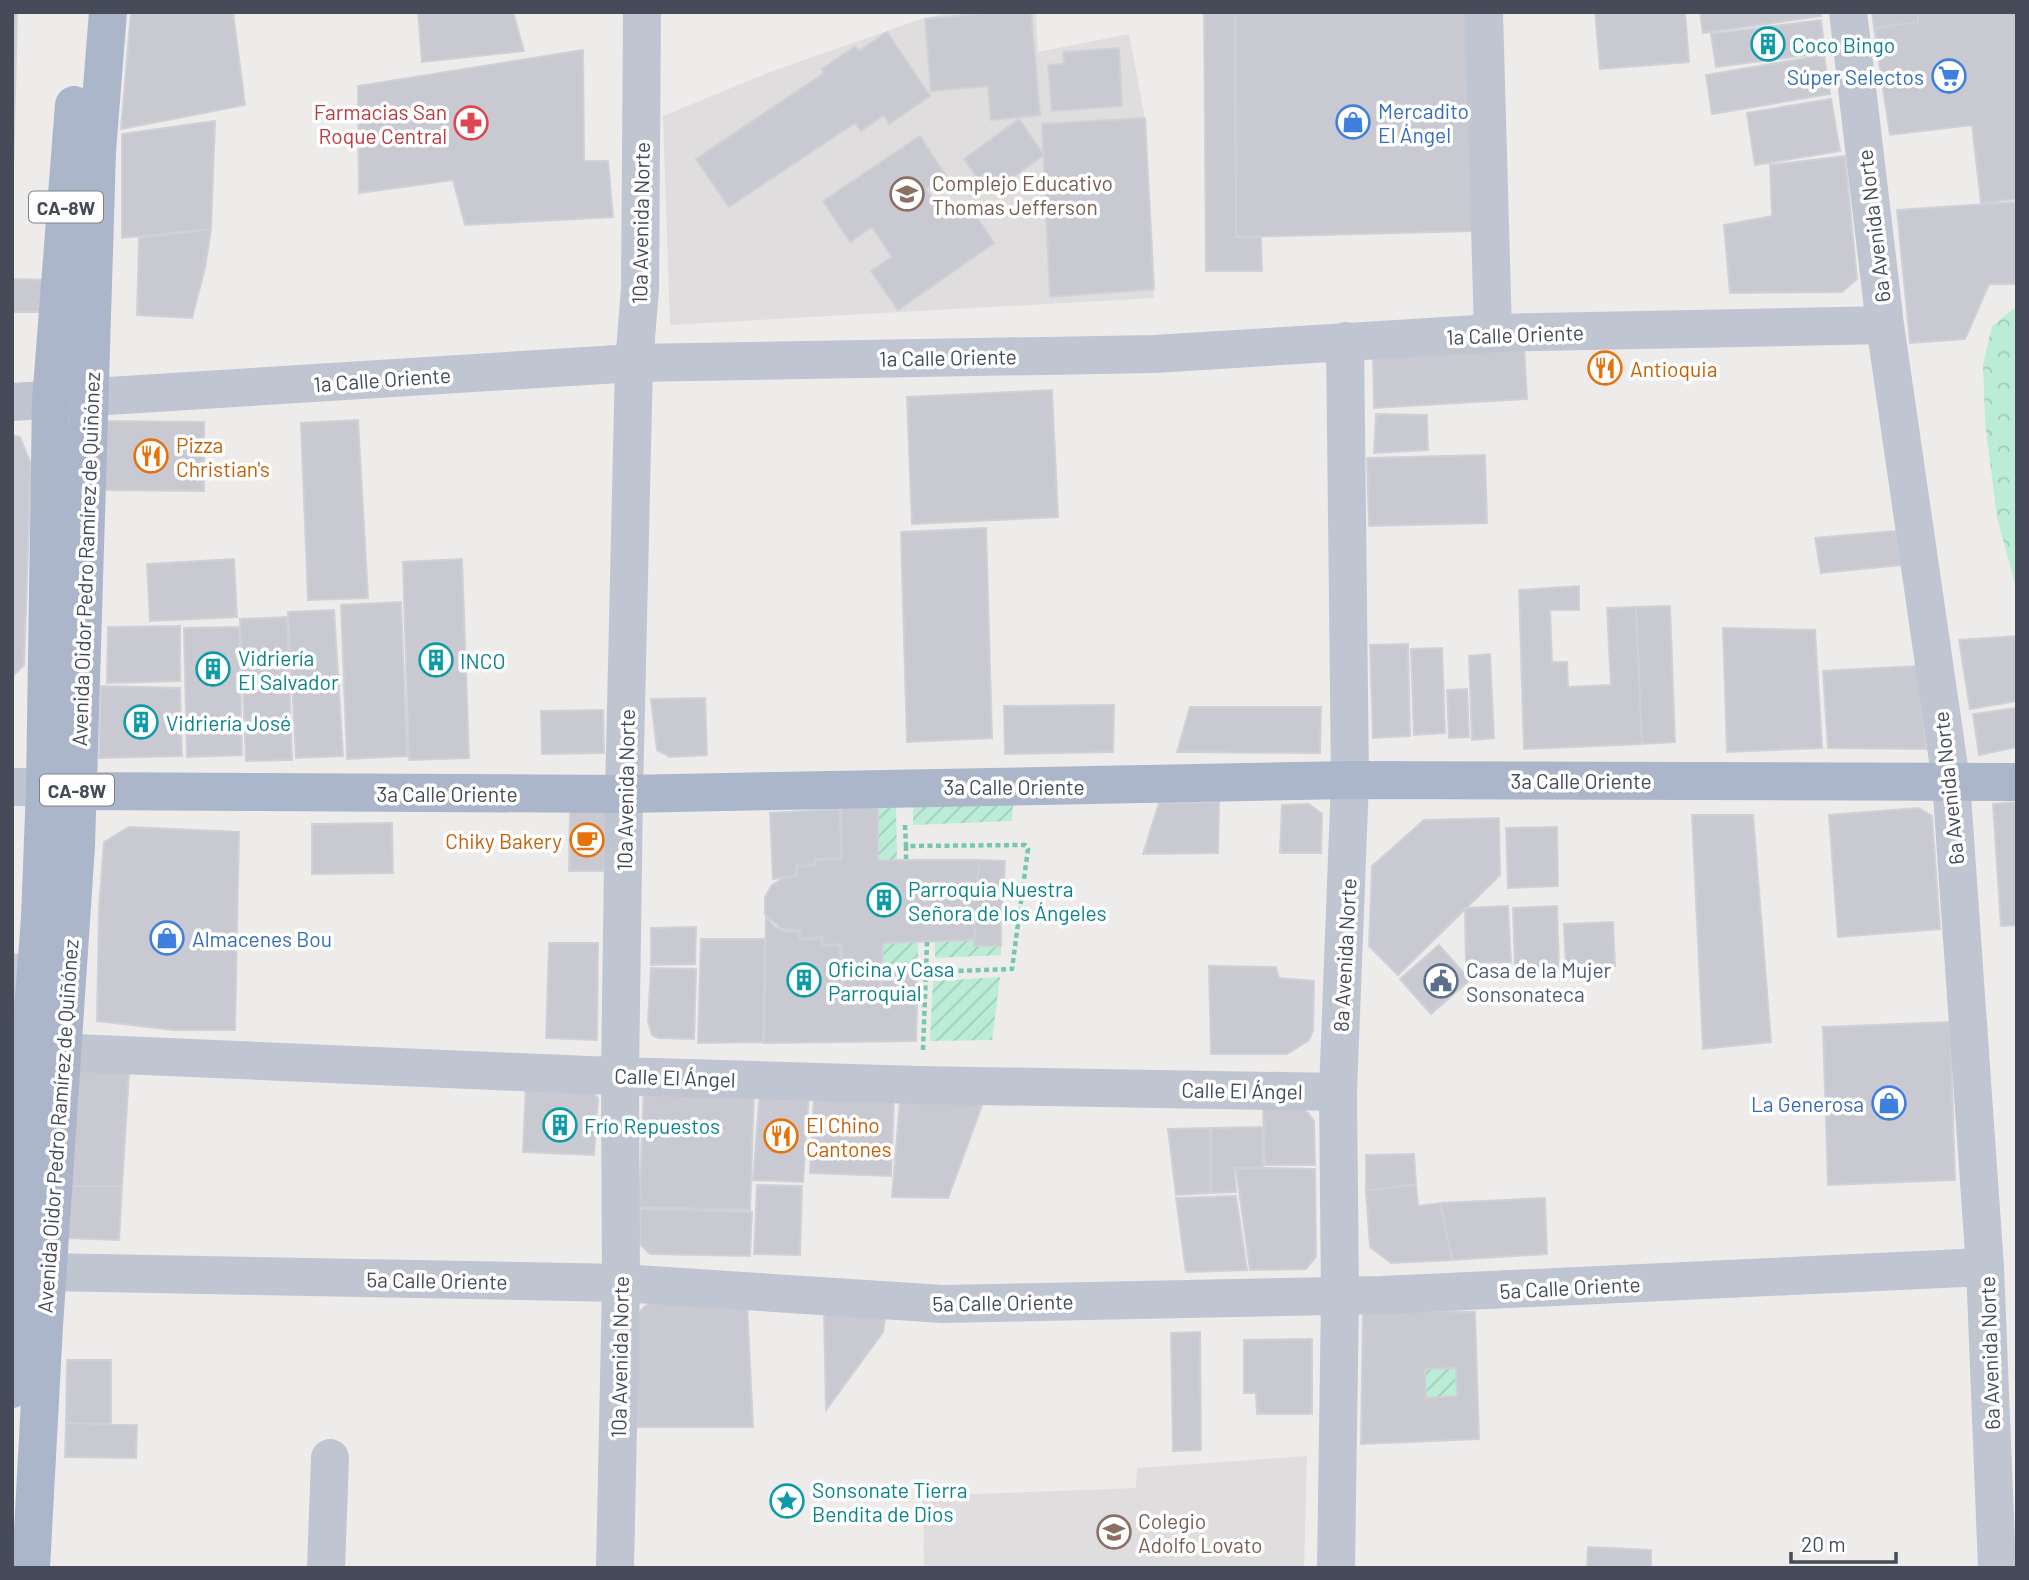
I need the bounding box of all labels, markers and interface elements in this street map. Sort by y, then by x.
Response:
building icon: Coco Bingo [1749,25,1787,63]
place label: Coco Bingo [1792,32,1895,57]
supermarket icon: Súper Selectos [1930,57,1968,95]
place label: Súper Selectos [1787,64,1924,89]
place label: Mercadito El Ángel [1378,98,1469,147]
place label: Farmacias San Roque Central [314,99,447,148]
shop icon: Mercadito El Ángel [1334,103,1372,141]
pharmacy icon: Farmacias San Roque Central [452,104,490,142]
street label: 10a Avenida Norte [626,142,654,304]
street label: 6a Avenida Norte [1851,148,1895,304]
place label: Complejo Educativo Thomas Jefferson [932,170,1113,219]
school or university icon: Complejo Educativo Thomas Jefferson [888,175,926,213]
road number: CA-8W [29,192,103,223]
street label: 1a Calle Oriente [1446,319,1584,349]
street label: 1a Calle Oriente [879,343,1017,371]
restaurant icon: Antioquia [1586,349,1624,387]
place label: Antioquia [1630,356,1717,381]
street label: 1a Calle Oriente [312,362,452,396]
street label: Avenida Oidor Pedro Ramírez de Quiñónez [66,371,104,747]
place label: Pizza Christian's [176,432,270,481]
restaurant icon: Pizza Christian's [132,437,170,475]
building icon: INCO [417,641,455,679]
place label: Vidriería El Salvador [238,645,339,694]
place label: INCO [460,648,505,673]
building icon: Vidriería El Salvador [194,650,232,688]
building icon: Vidriería José [122,703,160,741]
street label: 10a Avenida Norte [611,709,639,871]
place label: Vidriería José [166,710,291,735]
street label: 6a Avenida Norte [1928,710,1968,866]
street label: 3a Calle Oriente [1510,768,1652,793]
street label: 3a Calle Oriente [943,774,1085,799]
road number: CA-8W [40,775,114,806]
street label: 3a Calle Oriente [376,781,518,806]
cafe icon: Chiky Bakery [568,821,606,859]
place label: Chiky Bakery [445,828,562,853]
place label: Parroquia Nuestra Señora de los Ángeles [908,876,1107,925]
street label: 8a Avenida Norte [1327,877,1361,1033]
building icon: Parroquia Nuestra Señora de los Ángeles [865,881,903,919]
shop icon: Almacenes Bou [148,919,186,957]
place label: Almacenes Bou [192,926,332,951]
street label: Avenida Oidor Pedro Ramírez de Quiñónez [31,938,83,1314]
place label: Oficina y Casa Parroquial [828,956,954,1005]
place label: Casa de la Mujer Sonsonateca [1466,957,1612,1006]
building icon: Oficina y Casa Parroquial [785,961,823,999]
public building icon: Casa de la Mujer Sonsonateca [1422,962,1460,1000]
street label: Calle El Ángel [614,1062,736,1092]
street label: Calle El Ángel [1181,1076,1303,1104]
shop icon: La Generosa [1870,1084,1908,1122]
place label: La Generosa [1751,1091,1864,1116]
building icon: Frío Repuestos [541,1106,579,1144]
place label: El Chino Cantones [806,1112,892,1161]
place label: Frío Repuestos [584,1113,720,1138]
restaurant icon: El Chino Cantones [762,1117,800,1155]
street label: 5a Calle Oriente [366,1266,508,1294]
street label: 5a Calle Oriente [1499,1271,1641,1303]
street label: 10a Avenida Norte [605,1276,633,1438]
street label: 6a Avenida Norte [1974,1276,2004,1430]
street label: 5a Calle Oriente [932,1288,1074,1316]
place label: Sonsonate Tierra Bendita de Dios [812,1477,967,1526]
place icon: Sonsonate Tierra Bendita de Dios [768,1482,806,1520]
place label: Colegio Adolfo Lovato [1138,1508,1262,1557]
school or university icon: Colegio Adolfo Lovato [1095,1513,1133,1551]
scale bar [1791,1520,1896,1564]
text: 20 m [1801,1531,1846,1556]

